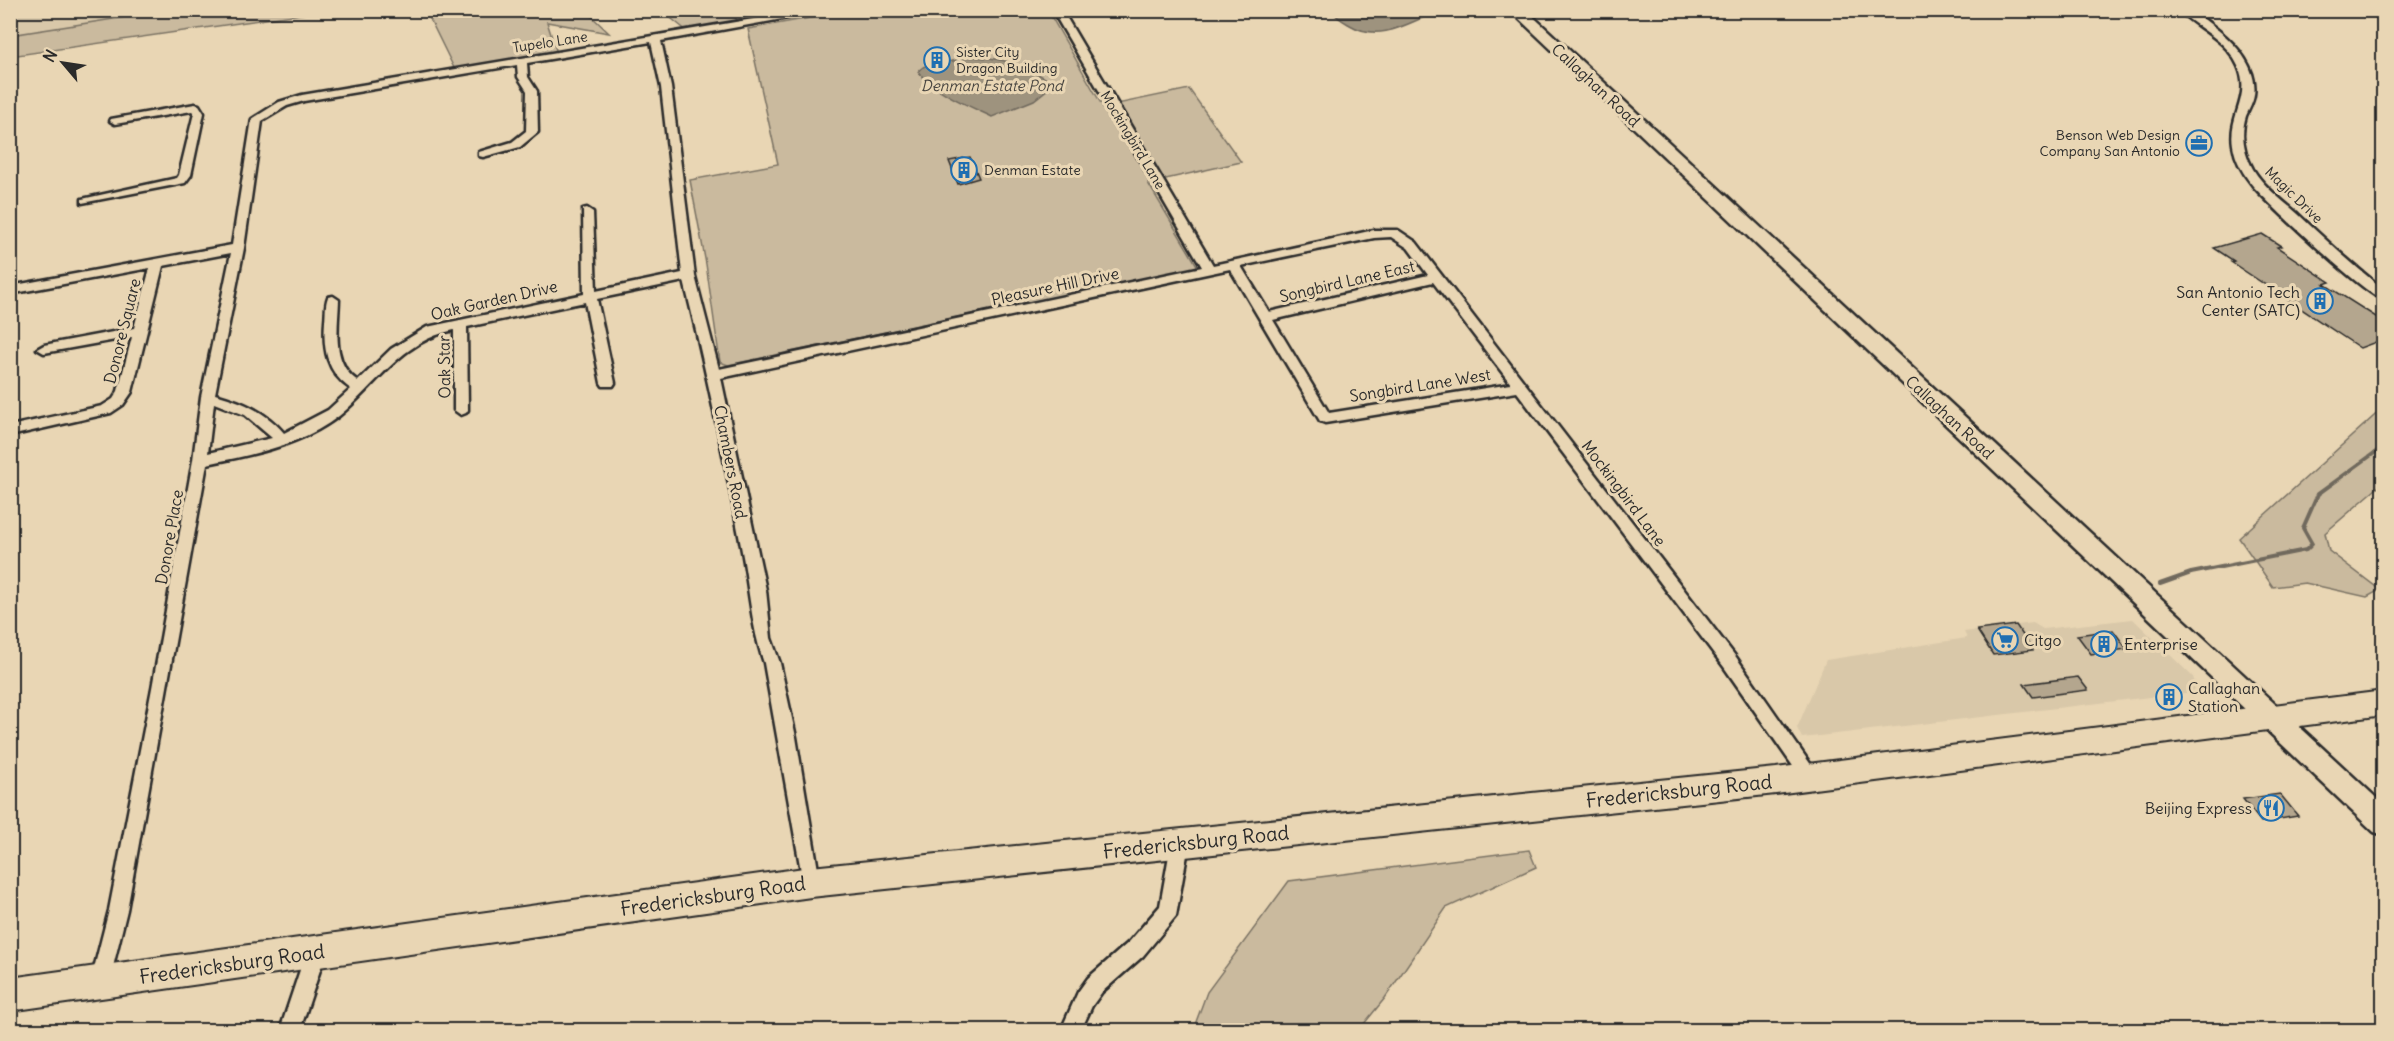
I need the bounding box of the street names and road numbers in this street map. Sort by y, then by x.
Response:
street label: Tupelo Lane [511,27,589,57]
street label: Callaghan Road [1548,39,1644,131]
street label: Mockingbird Lane [1097,88,1169,192]
street label: Magic Drive [2261,163,2327,227]
street label: Songbird Lane East [1277,256,1417,306]
street label: Pleasure Hill Drive [989,263,1121,309]
street label: Donore Square [99,276,145,386]
street label: Oak Garden Drive [429,276,559,324]
street label: Oak Star [433,335,455,399]
street label: Songbird Lane West [1348,364,1493,406]
street label: Callaghan Road [1902,371,1998,463]
street label: Chambers Road [710,403,752,521]
street label: Mockingbird Lane [1578,436,1670,550]
street label: Donore Place [151,488,187,586]
street label: Fredericksburg Road [1585,768,1773,813]
street label: Fredericksburg Road [1102,819,1290,864]
street label: Fredericksburg Road [619,870,807,921]
street label: Fredericksburg Road [138,938,326,989]

